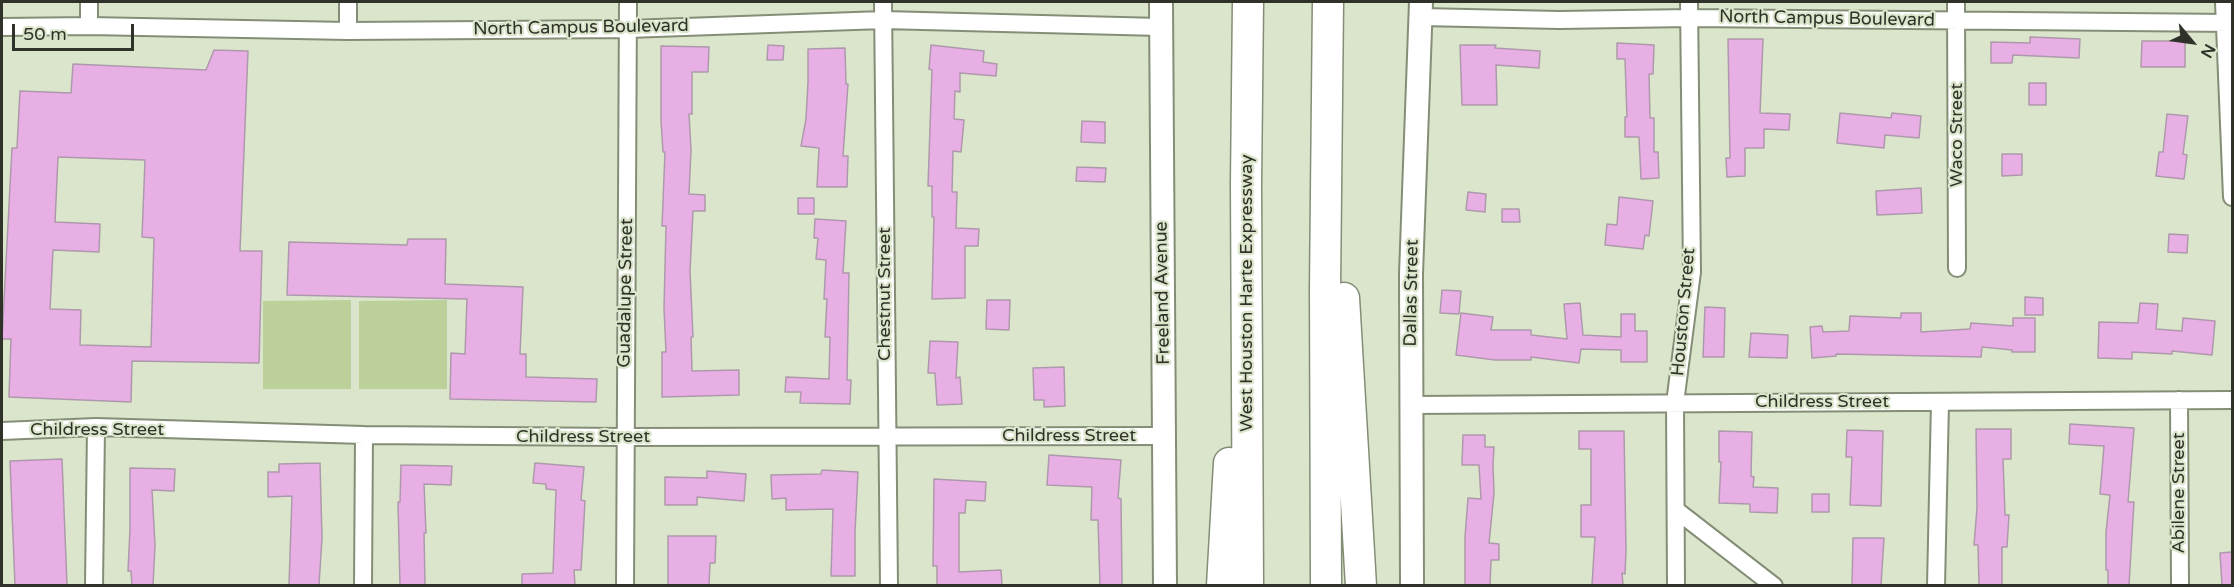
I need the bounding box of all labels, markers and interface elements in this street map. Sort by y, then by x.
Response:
street label: North Campus Boulevard [1719,6,1935,32]
scale bar [15,12,136,50]
north arrow [2162,12,2222,72]
street label: North Campus Boulevard [473,15,689,41]
text: 50 m [23,23,67,45]
text: N [2196,40,2220,61]
street label: Waco Street [1946,83,1968,187]
street label: West Houston Harte Expressway [1236,154,1258,432]
street label: Guadalupe Street [614,218,638,368]
street label: Freeland Avenue [1151,221,1175,365]
street label: Chestnut Street [874,227,896,361]
street label: Dallas Street [1400,239,1424,347]
street label: Houston Street [1668,247,1700,377]
street label: Childress Street [1755,391,1889,413]
street label: Childress Street [30,419,164,441]
street label: Childress Street [1002,425,1136,447]
street label: Childress Street [516,426,650,448]
street label: Abilene Street [2168,432,2190,554]

